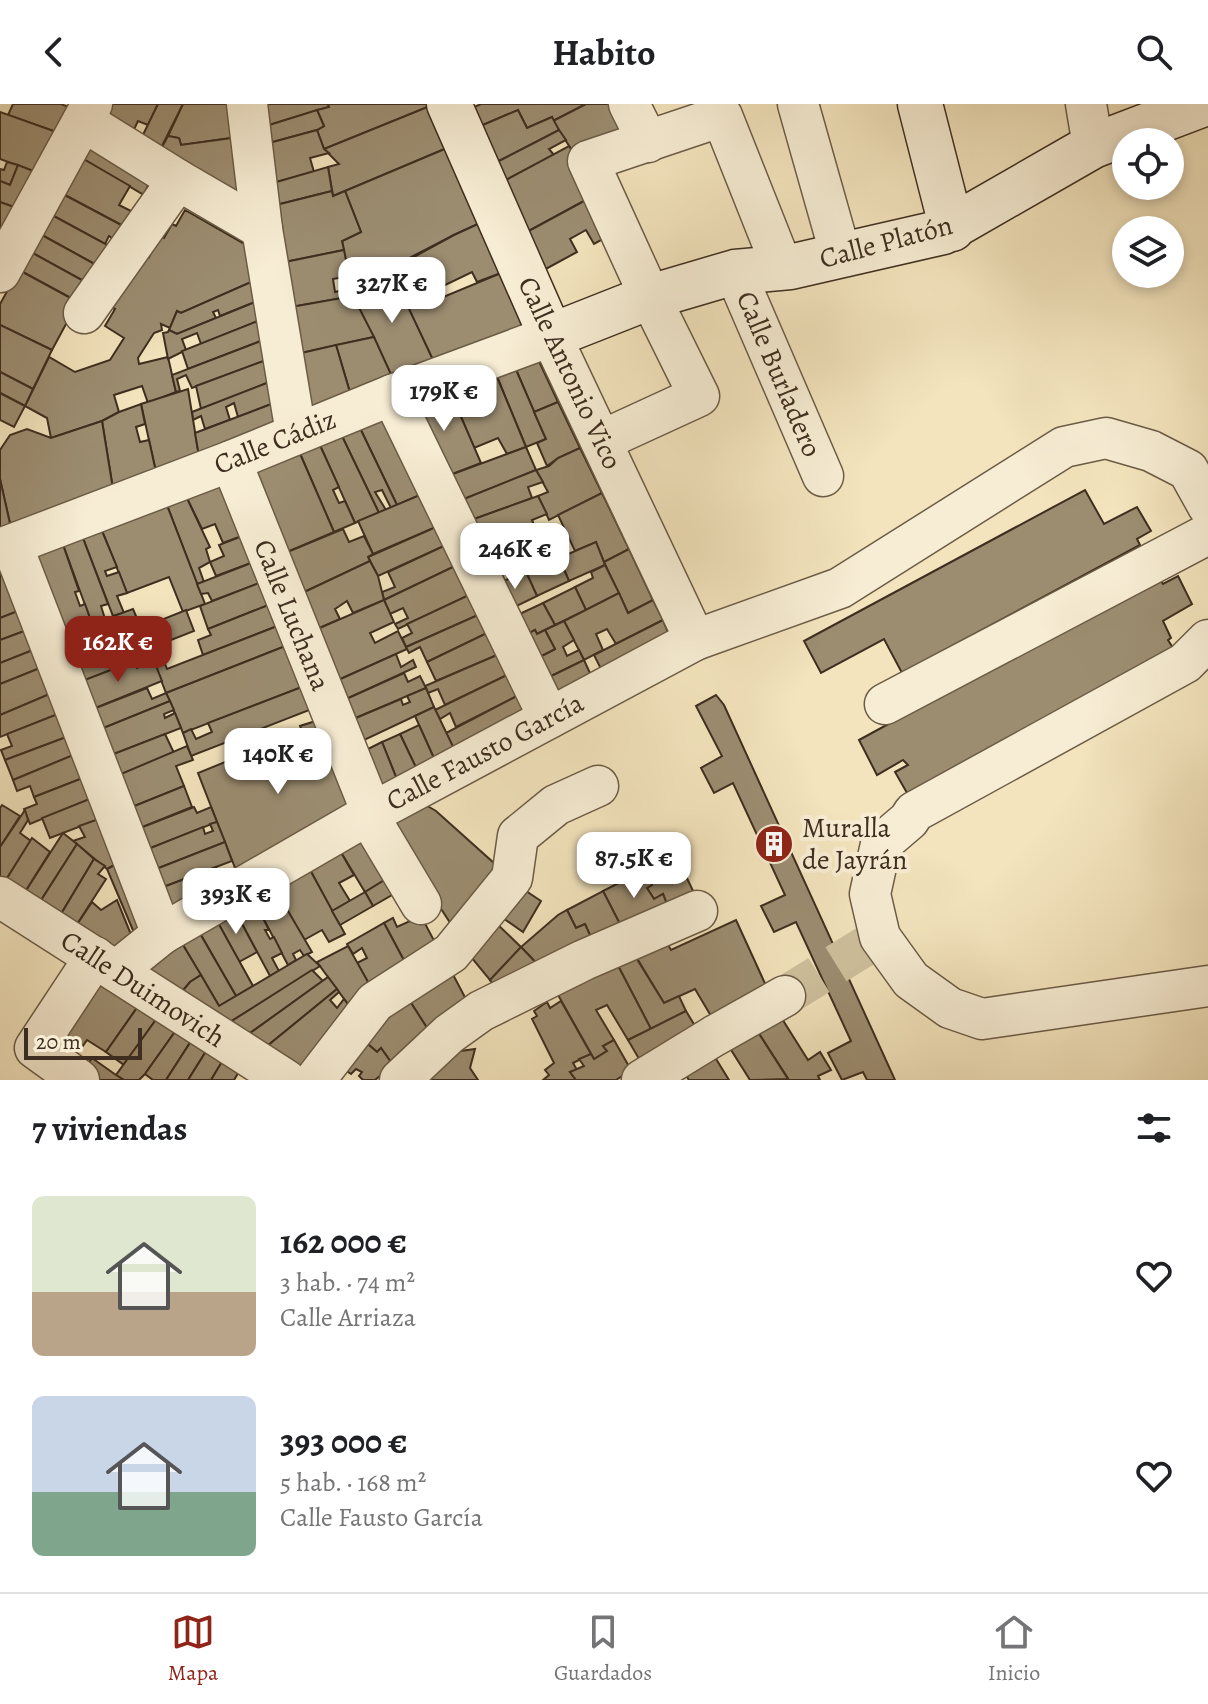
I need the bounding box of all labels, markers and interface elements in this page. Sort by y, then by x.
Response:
text: Habito [552,28,656,77]
icon: back [32,30,76,74]
icon: search [1132,30,1176,74]
map controls [1112,128,1184,288]
button: locate [1112,128,1184,200]
street label: Calle Platón [815,206,957,278]
button: layers [1112,216,1184,288]
pin: 327K € [327,257,457,325]
text: 327K € [356,265,428,300]
street label: Calle Antonio Vico [509,270,631,476]
street label: Calle Burladero [727,285,831,463]
pin: 179K € [379,365,509,433]
text: 179K € [410,373,478,408]
street label: Calle Cádiz [208,400,342,484]
pin: 246K € [450,523,580,591]
text: 246K € [478,531,552,566]
street label: Calle Luchana [244,534,340,696]
pin: 162K € [53,616,183,684]
text: 162K € [83,624,153,659]
street label: Calle Fausto García [380,684,590,820]
pin: 140K € [213,728,343,796]
text: 140K € [242,736,314,771]
place label: Muralla de Jayrán [802,809,907,879]
building icon: Muralla de Jayrán [753,823,795,865]
pin: 87.5K € [560,832,708,900]
text: 87.5K € [595,840,673,875]
pin: 393K € [171,868,301,936]
text: 393K € [201,876,271,911]
street label: Calle Duimovich [53,922,233,1056]
scale bar [24,1024,142,1060]
text: 20 m [36,1027,81,1057]
text: 7 viviendas [32,1105,187,1152]
icon: filters [1132,1106,1176,1150]
text: 162 000 € [280,1218,407,1265]
icon: home [96,1228,192,1324]
icon: heart [1132,1254,1176,1298]
text: 3 hab. · 74 m² [280,1265,415,1300]
text: Calle Arriaza [280,1300,416,1335]
text: 393 000 € [280,1418,408,1465]
icon: home [96,1428,192,1524]
icon: heart [1132,1454,1176,1498]
text: 5 hab. · 168 m² [280,1465,426,1500]
text: Calle Fausto García [280,1500,483,1535]
tab: Mapa [168,1610,218,1688]
tab: Guardados [554,1610,652,1688]
tab: Inicio [988,1610,1040,1688]

